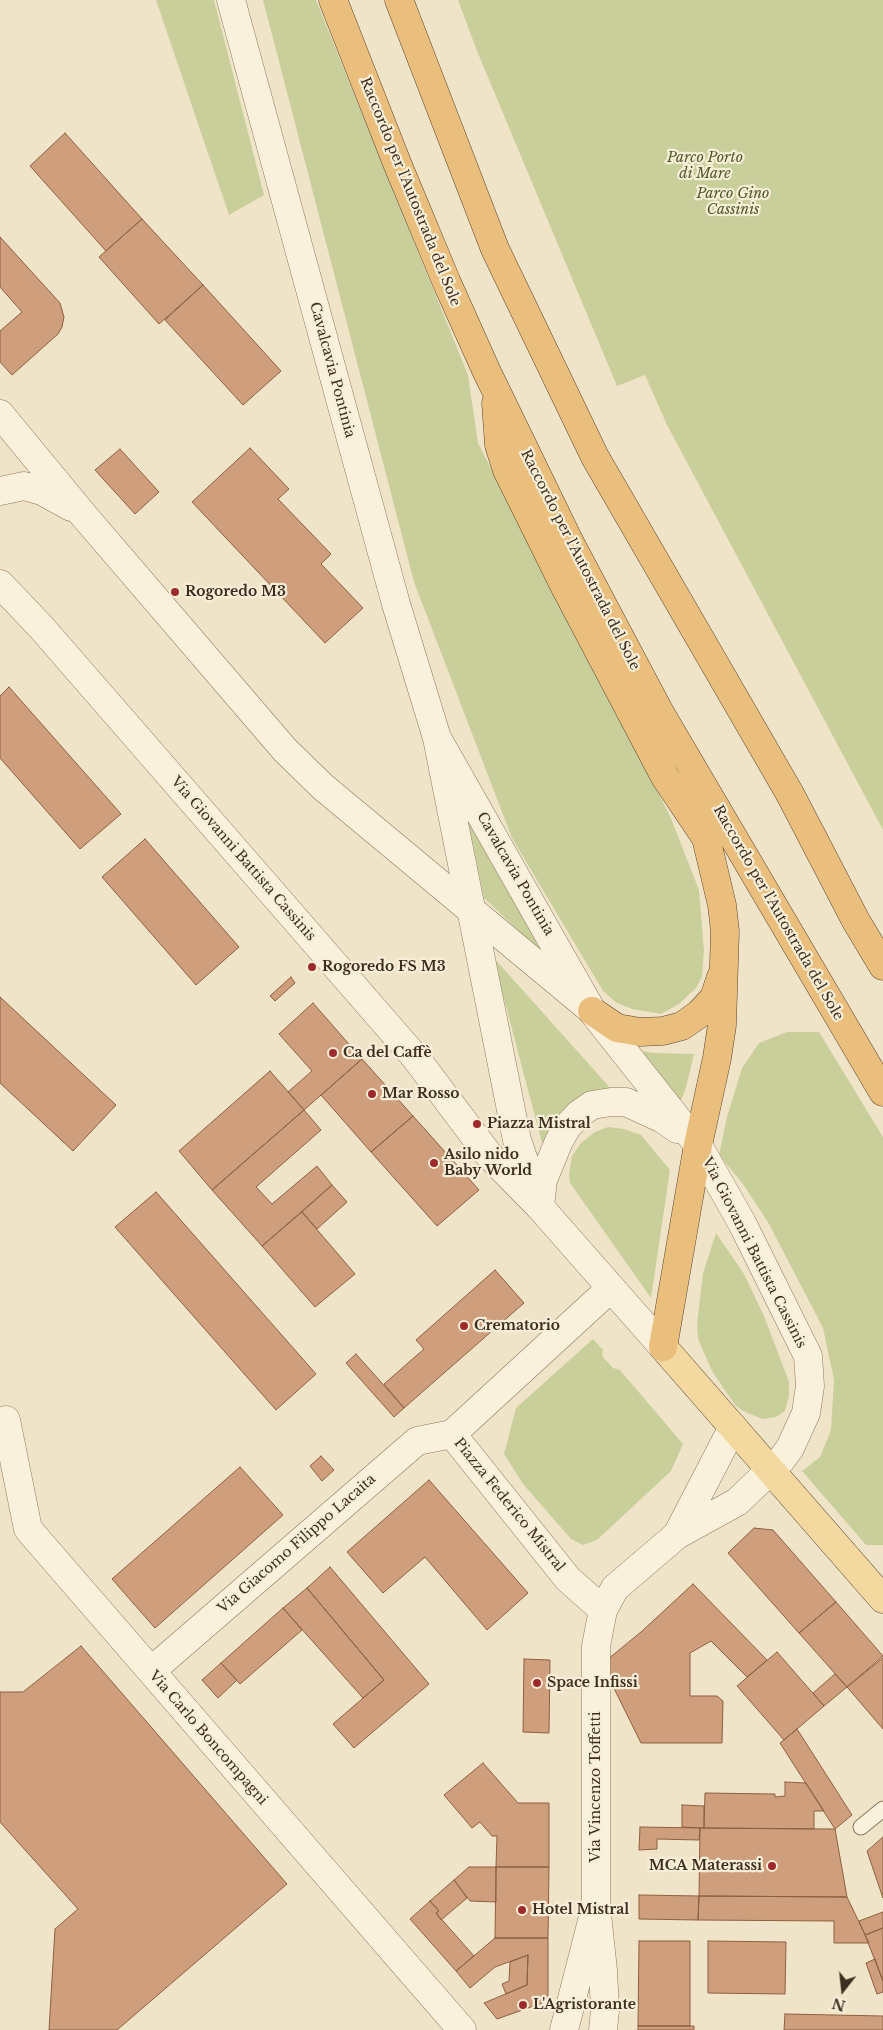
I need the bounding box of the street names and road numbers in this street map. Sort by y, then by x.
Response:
street label: Raccordo per l'Autostrada del Sole [356,75,464,309]
street label: Cavalcavia Pontinia [306,300,358,440]
street label: Raccordo per l'Autostrada del Sole [517,447,643,673]
street label: Via Giovanni Battista Cassinis [167,773,319,945]
street label: Raccordo per l'Autostrada del Sole [709,803,847,1023]
street label: Cavalcavia Pontinia [473,809,557,939]
street label: Via Giovanni Battista Cassinis [698,1155,810,1351]
street label: Piazza Federico Mistral [450,1435,568,1575]
street label: Via Giacomo Filippo Lacaita [215,1471,379,1617]
street label: Via Carlo Boncompagni [145,1668,271,1808]
street label: Via Vincenzo Toffetti [588,1711,604,1863]

